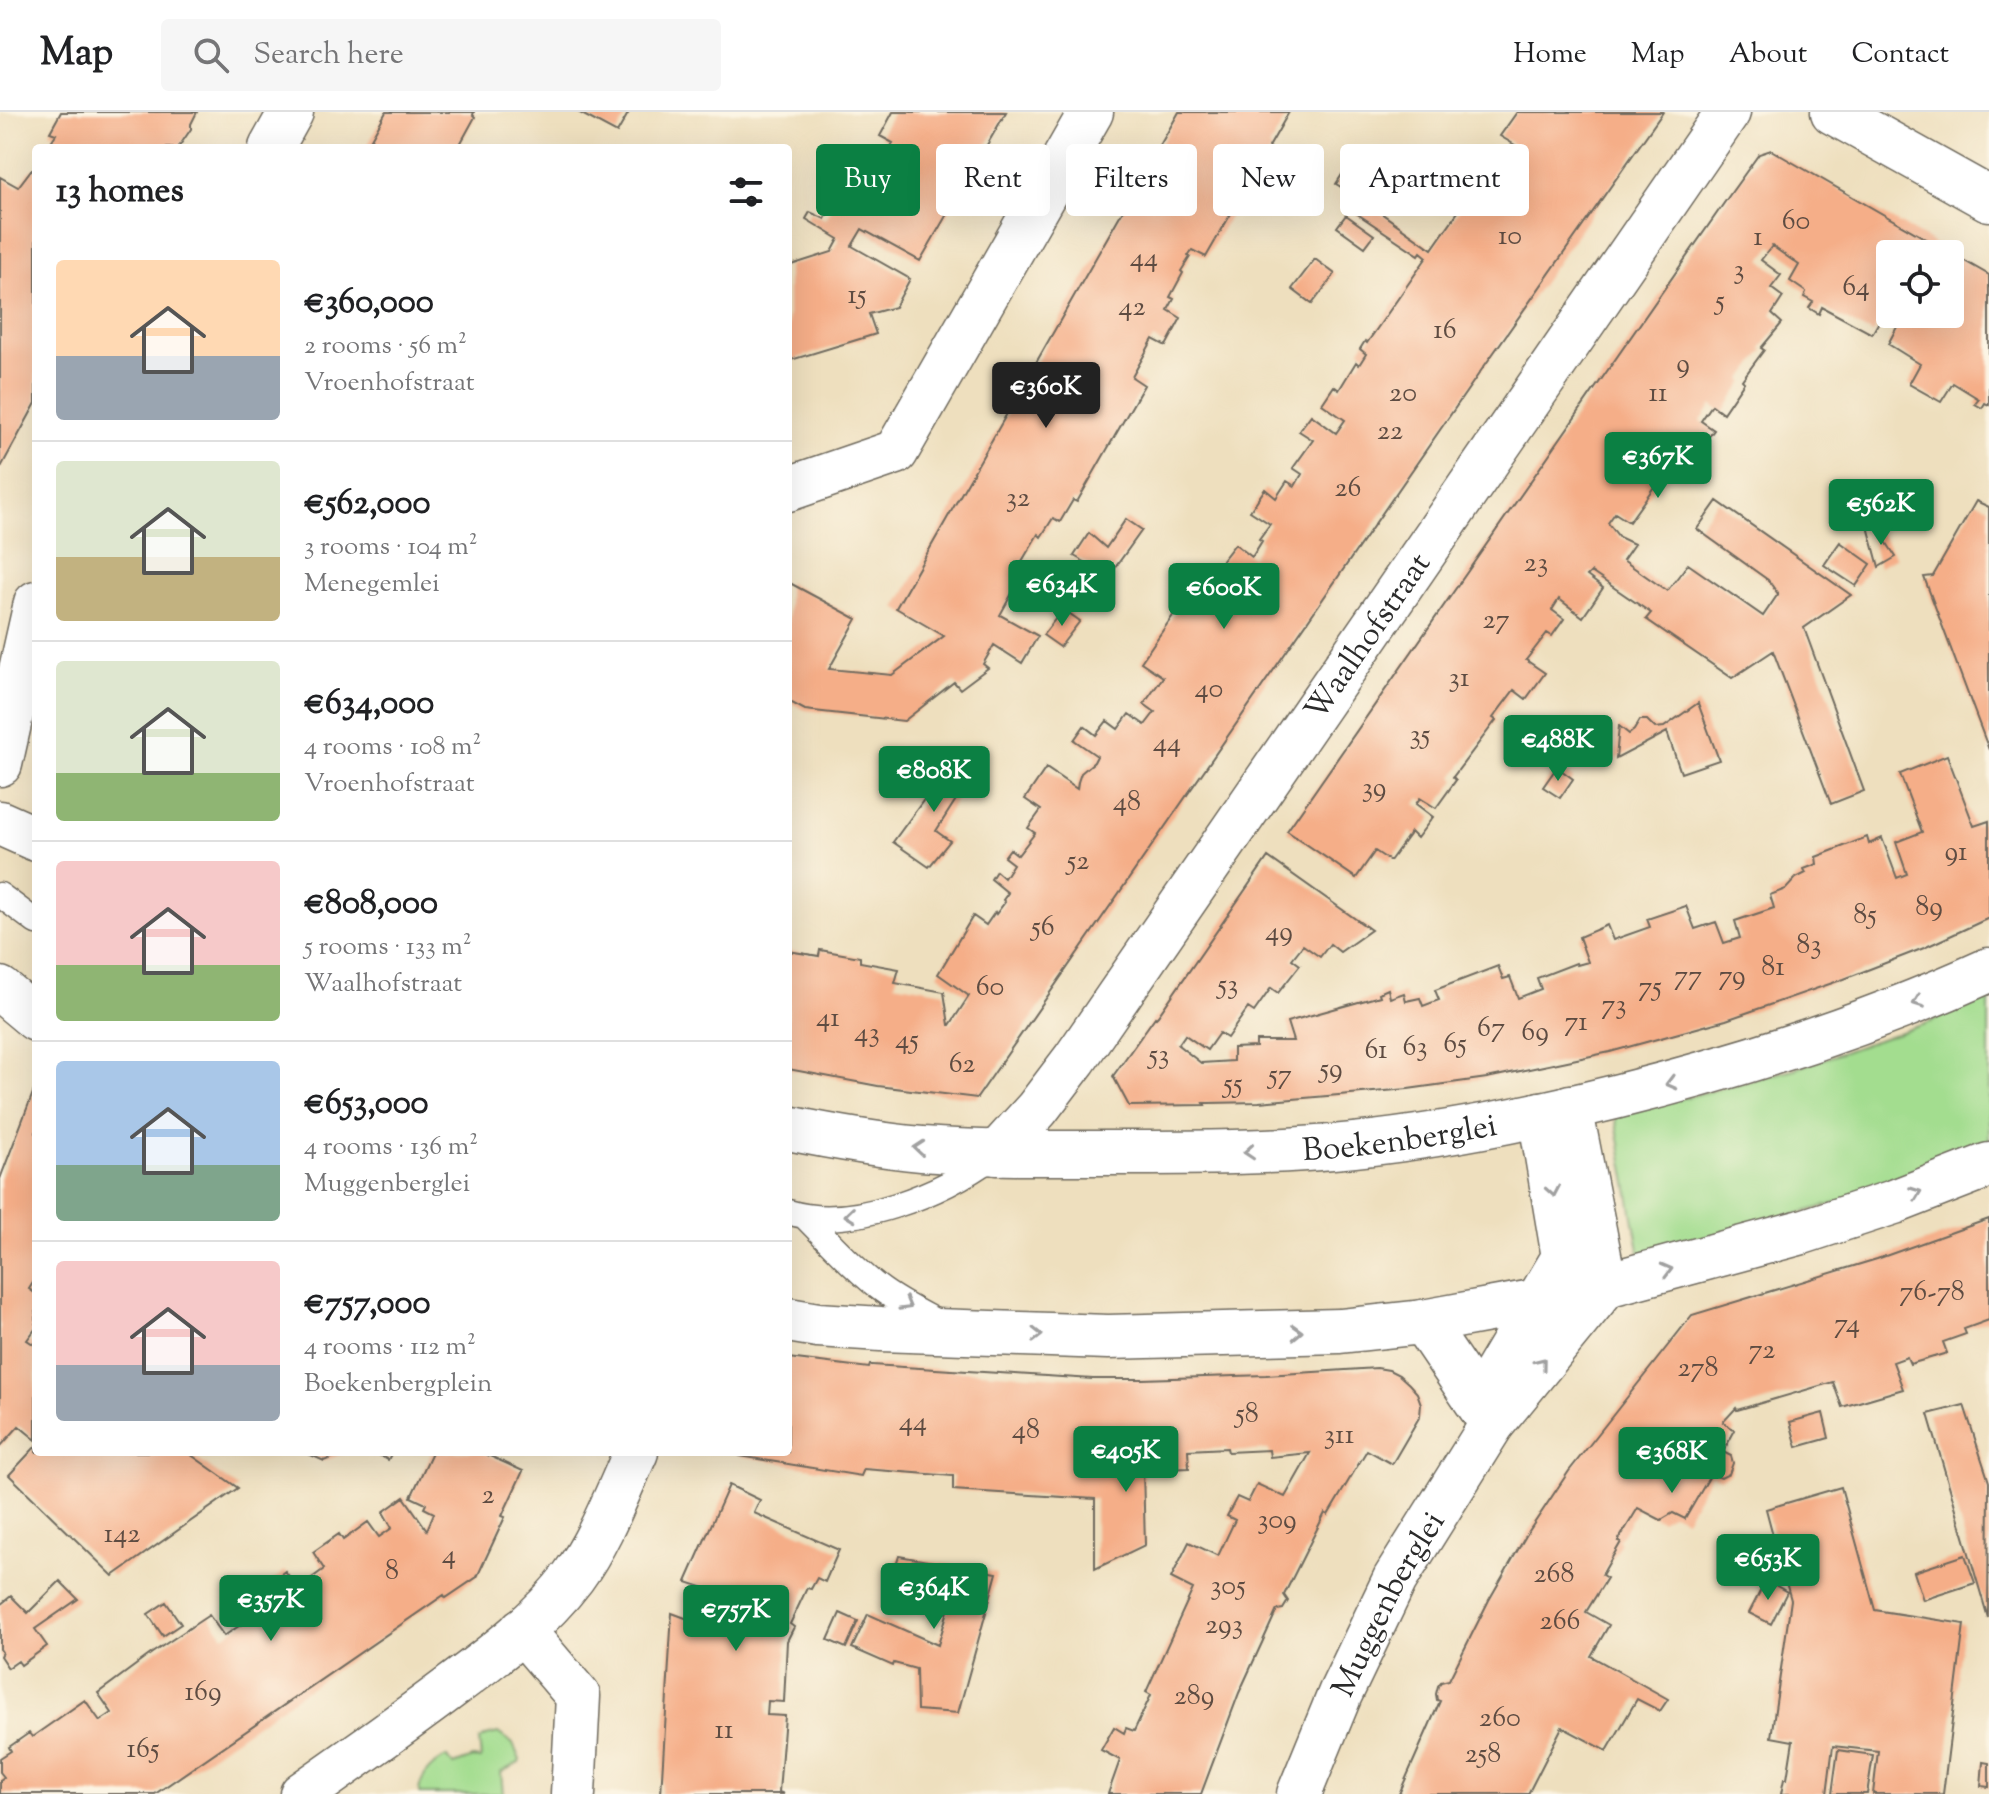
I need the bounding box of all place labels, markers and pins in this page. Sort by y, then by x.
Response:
pin: €360K [990,362,1102,430]
pin: €367K [1602,432,1714,500]
pin: €562K [1825,479,1937,547]
pin: €634K [1006,560,1118,628]
pin: €600K [1168,563,1280,631]
pin: €488K [1502,715,1614,783]
pin: €808K [878,746,990,814]
pin: €405K [1070,1426,1182,1494]
pin: €368K [1616,1427,1728,1495]
pin: €653K [1712,1534,1824,1602]
pin: €364K [878,1563,990,1631]
pin: €357K [215,1575,327,1643]
pin: €757K [680,1585,792,1653]

